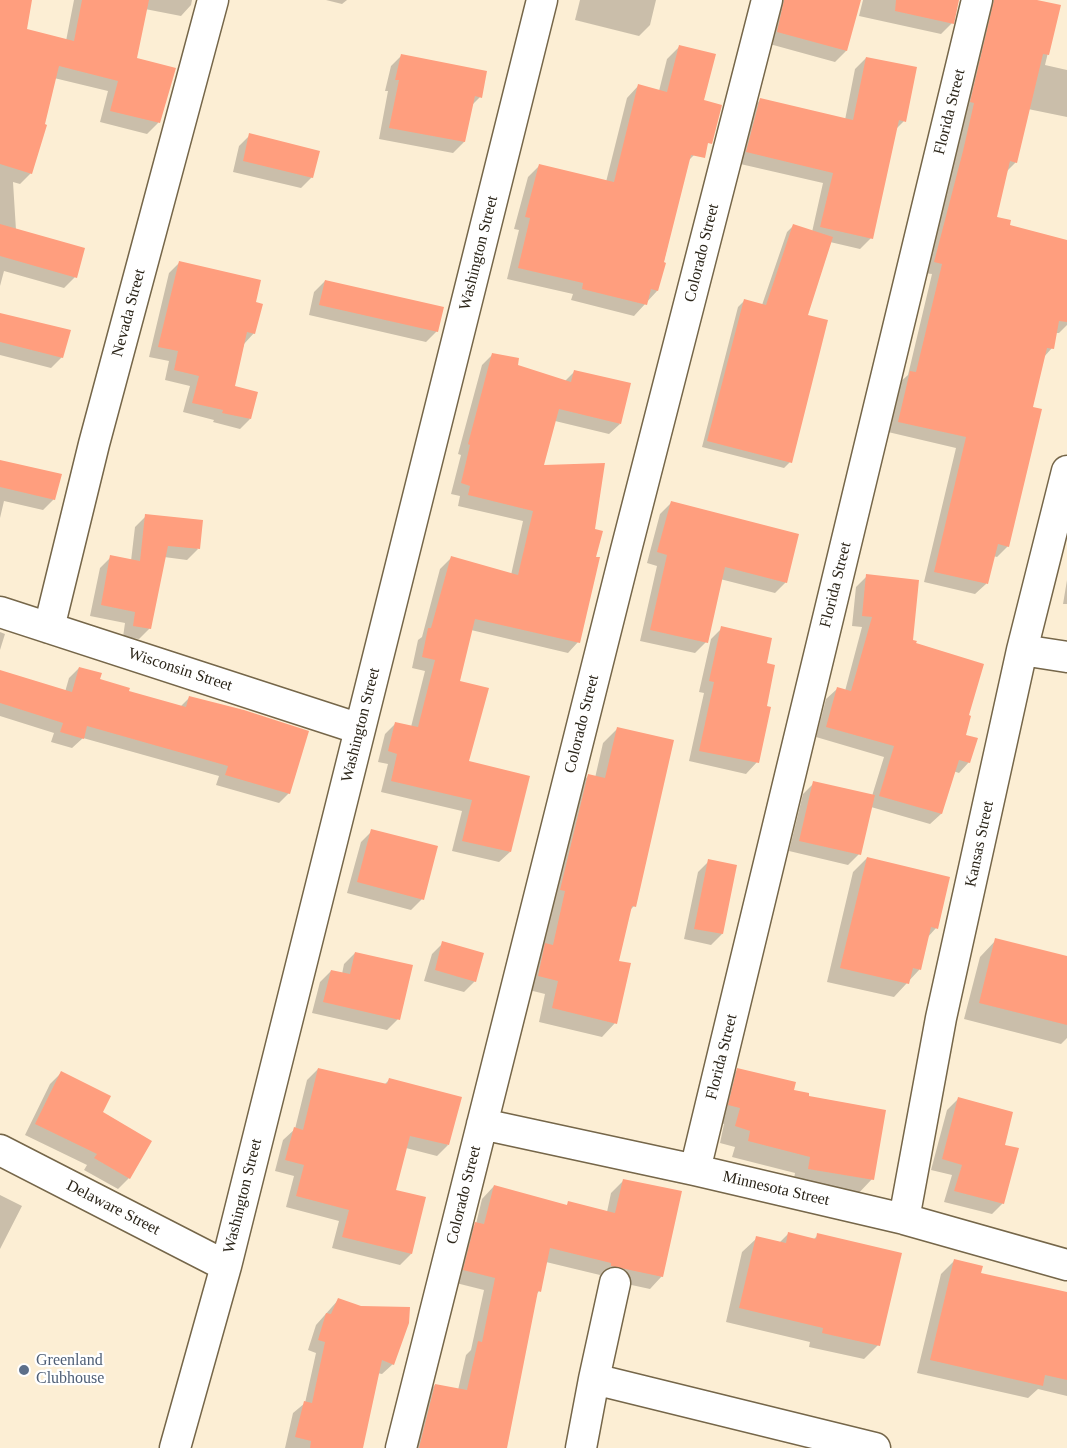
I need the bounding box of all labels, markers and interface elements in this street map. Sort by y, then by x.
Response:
street label: Florida Street [930,67,970,157]
street label: Washington Street [455,194,503,312]
street label: Colorado Street [680,202,724,304]
street label: Nevada Street [108,267,150,359]
street label: Florida Street [816,540,856,630]
street label: Wisconsin Street [126,644,234,696]
street label: Washington Street [337,666,385,784]
street label: Colorado Street [560,673,604,775]
street label: Kansas Street [962,799,998,889]
street label: Florida Street [702,1012,742,1102]
street label: Washington Street [219,1137,267,1255]
street label: Colorado Street [442,1144,486,1246]
street label: Minnesota Street [721,1167,831,1211]
street label: Delaware Street [63,1176,163,1240]
place label: Greenland Clubhouse [36,1351,104,1389]
marker: Greenland Clubhouse [17,1363,31,1377]

